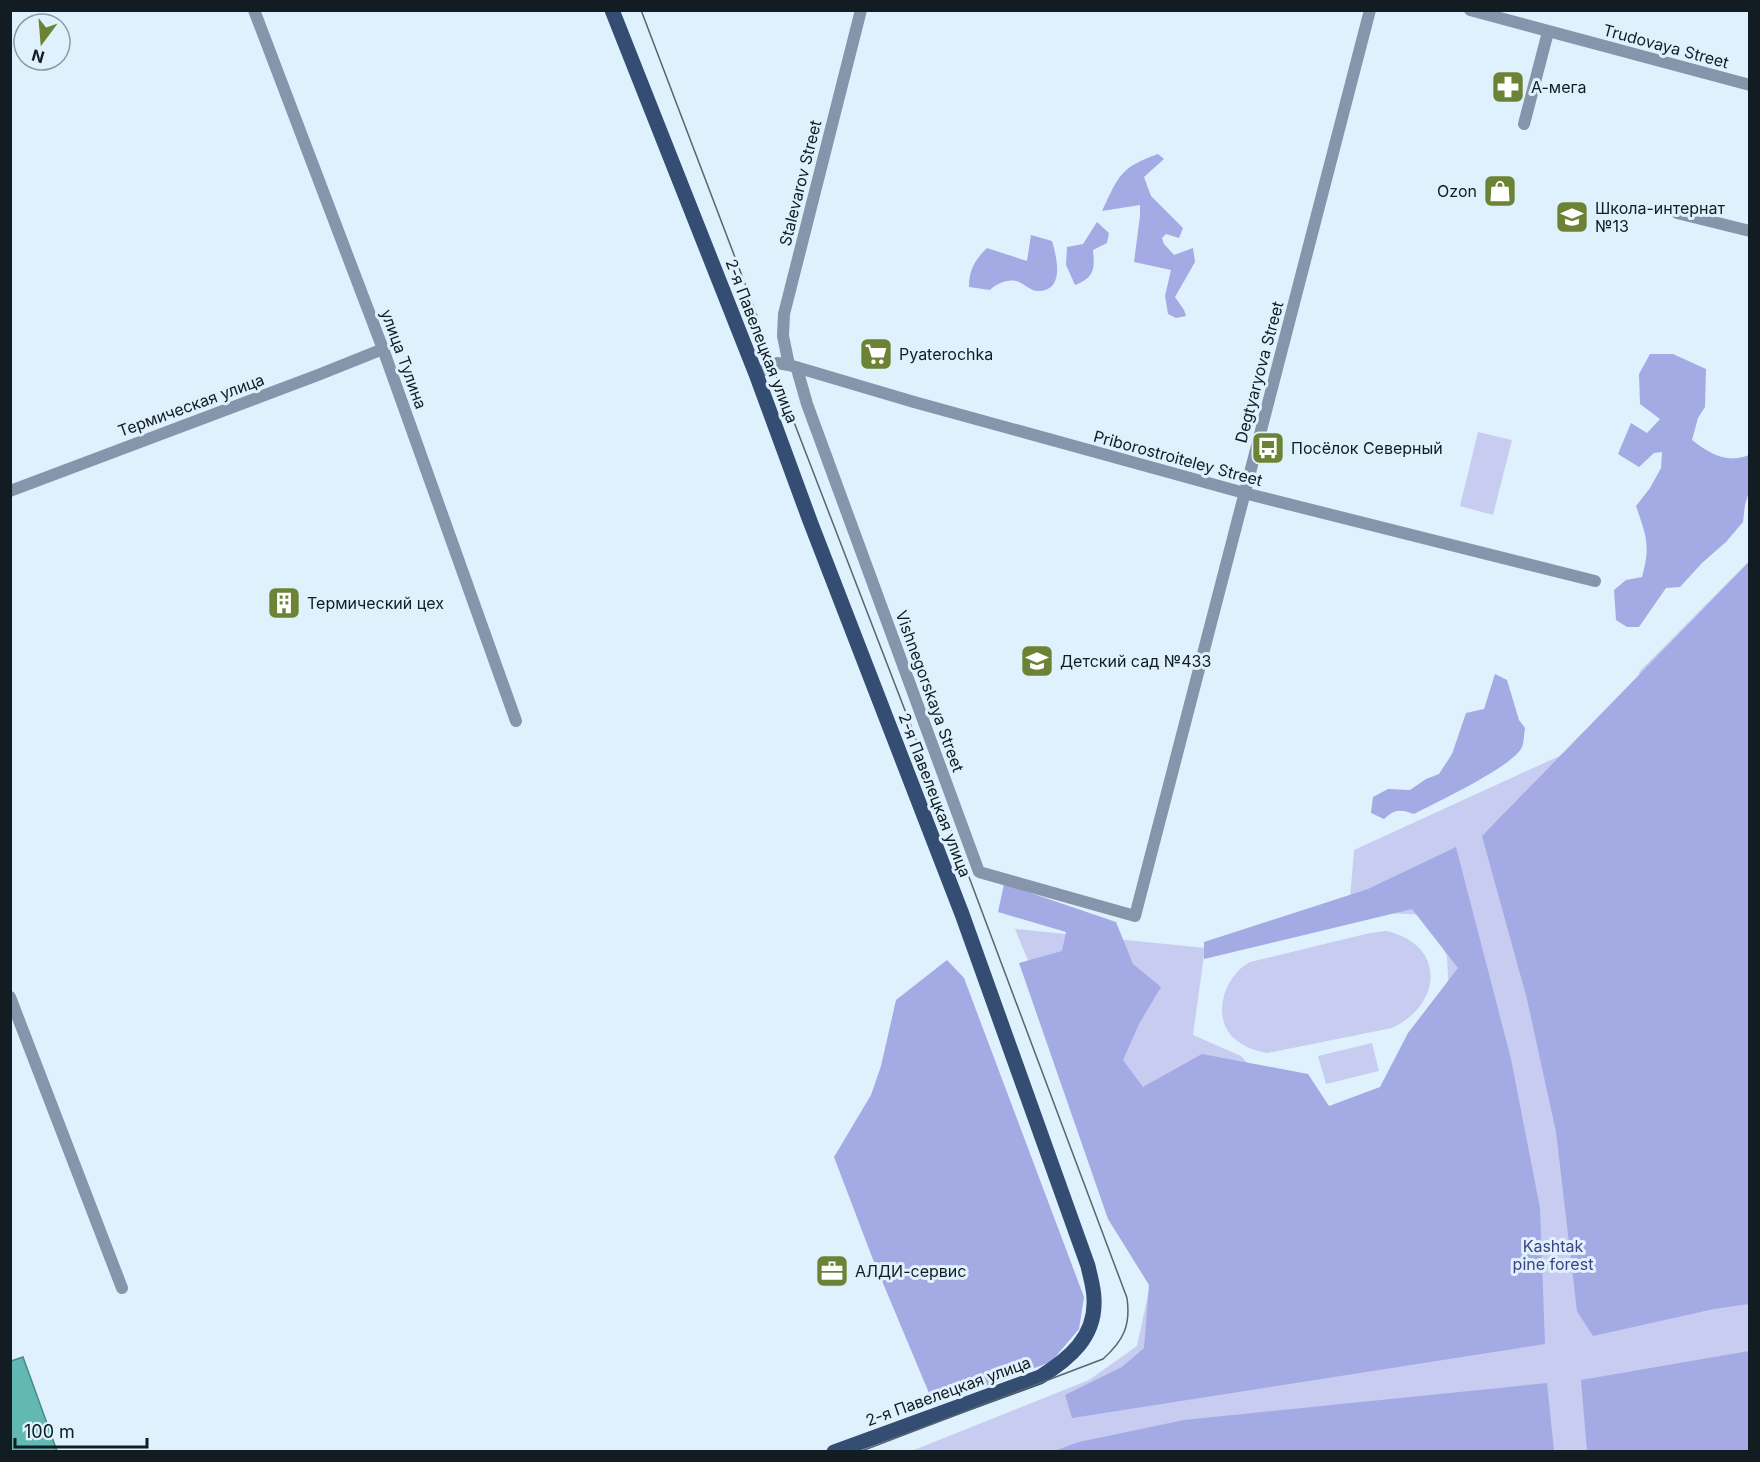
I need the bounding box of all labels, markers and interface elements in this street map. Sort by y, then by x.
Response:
north arrow [12,12,72,72]
street label: Trudovaya Street [1601,20,1731,72]
text: N [29,45,46,68]
pharmacy icon: А-мега [1490,69,1526,105]
place label: А-мега [1531,77,1586,97]
street label: Stalevarov Street [775,118,825,248]
shop icon: Ozon [1482,173,1518,209]
place label: Ozon [1437,181,1477,201]
place label: Школа-интернат №13 [1595,198,1725,236]
school or university icon: Школа-интернат №13 [1554,199,1590,235]
street label: 2-я Павелецкая улица [721,256,803,426]
street label: Degtyaryova Street [1230,299,1288,445]
street label: улица Тулина [377,306,431,412]
supermarket icon: Pyaterochka [858,336,894,372]
place label: Pyaterochka [899,344,993,364]
street label: Термическая улица [115,369,267,441]
street label: Priborostroiteley Street [1091,426,1265,490]
bus stop icon: Посёлок Северный [1250,430,1286,466]
place label: Посёлок Северный [1291,438,1443,458]
building icon: Термический цех [266,585,302,621]
place label: Термический цех [307,593,444,613]
street label: Vishnegorskaya Street [891,607,969,775]
school or university icon: Детский сад №433 [1019,643,1055,679]
place label: Детский сад №433 [1060,651,1211,671]
street label: 2-я Павелецкая улица [894,710,976,880]
park label: Kashtak pine forest [1513,1236,1593,1274]
office icon: АЛДИ-сервис [814,1253,850,1289]
place label: АЛДИ-сервис [855,1261,966,1281]
street label: 2-я Павелецкая улица [863,1352,1033,1430]
scale bar [15,1411,147,1449]
text: 100 m [24,1421,75,1442]

